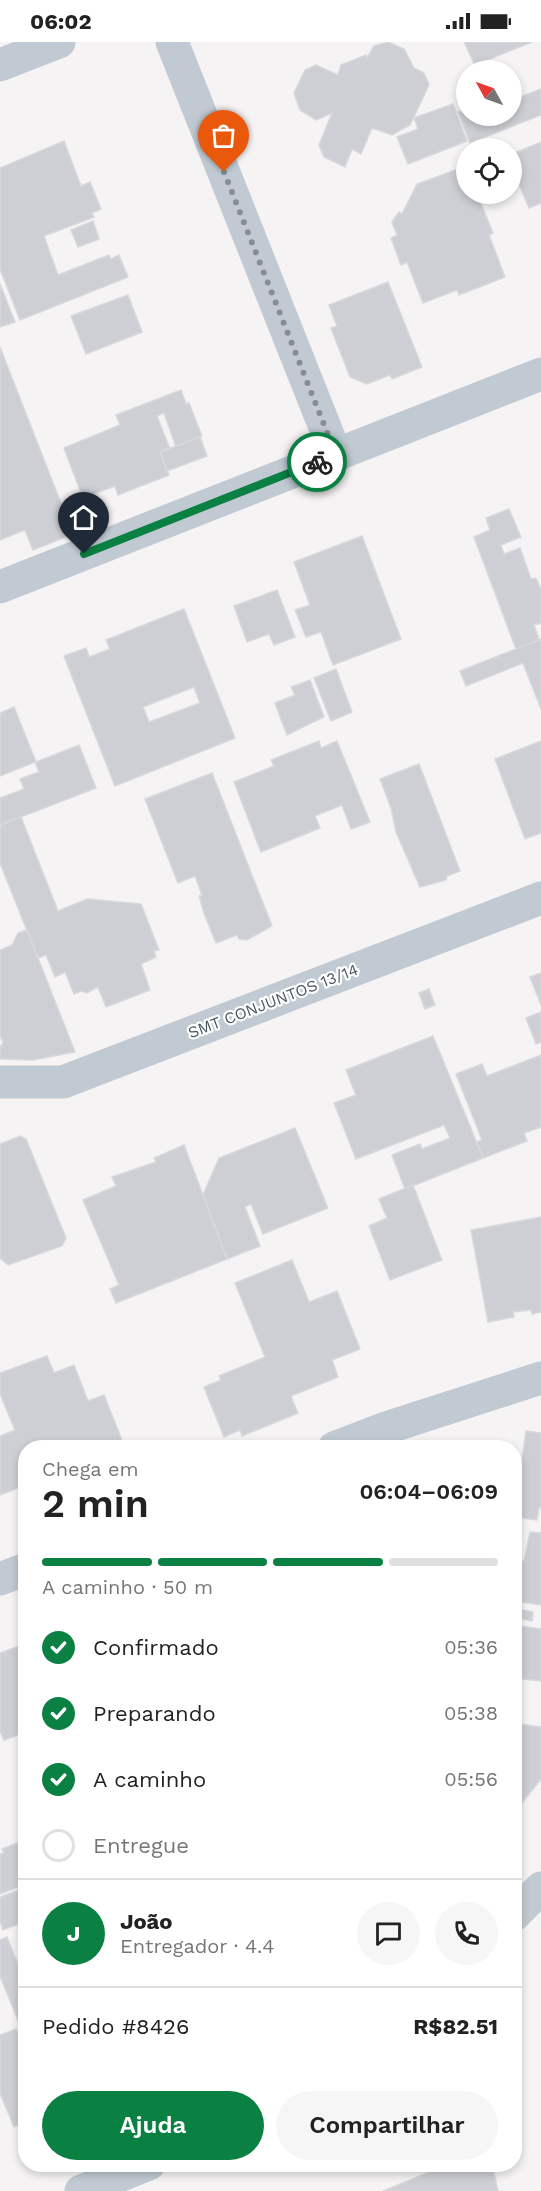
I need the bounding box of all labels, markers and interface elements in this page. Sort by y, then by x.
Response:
text: 06:02 [30,9,92,34]
north arrow [456,60,522,126]
map controls [456,60,522,204]
pin [198,110,249,172]
icon: bag [207,119,240,152]
button: locate [456,138,522,204]
courier [287,432,347,492]
icon: bike [301,446,334,479]
pin [58,492,109,554]
icon: home [67,501,100,534]
street label: SMT CONJUNTOS 13/14 [185,960,361,1042]
text: Chega em [42,1457,139,1481]
text: 06:04–06:09 [359,1479,498,1504]
text: 2 min [42,1481,149,1526]
text: A caminho · 50 m [42,1575,213,1599]
icon: check [42,1631,75,1664]
text: Confirmado [93,1635,219,1660]
text: 05:36 [444,1635,498,1659]
icon: check [42,1697,75,1730]
text: Preparando [93,1701,216,1726]
text: 05:38 [444,1701,498,1725]
icon: check [42,1763,75,1796]
text: A caminho [93,1767,206,1792]
text: 05:56 [444,1767,498,1791]
text: Entregue [93,1833,189,1858]
button: chat [357,1902,420,1965]
button: phone [435,1902,498,1965]
text: João [120,1909,172,1934]
text: J [67,1921,80,1946]
text: Entregador · 4.4 [120,1934,274,1958]
text: Pedido #8426 [42,2014,189,2039]
text: R$82.51 [413,2014,498,2039]
button: Ajuda [42,2091,264,2160]
button: Compartilhar [276,2091,498,2160]

